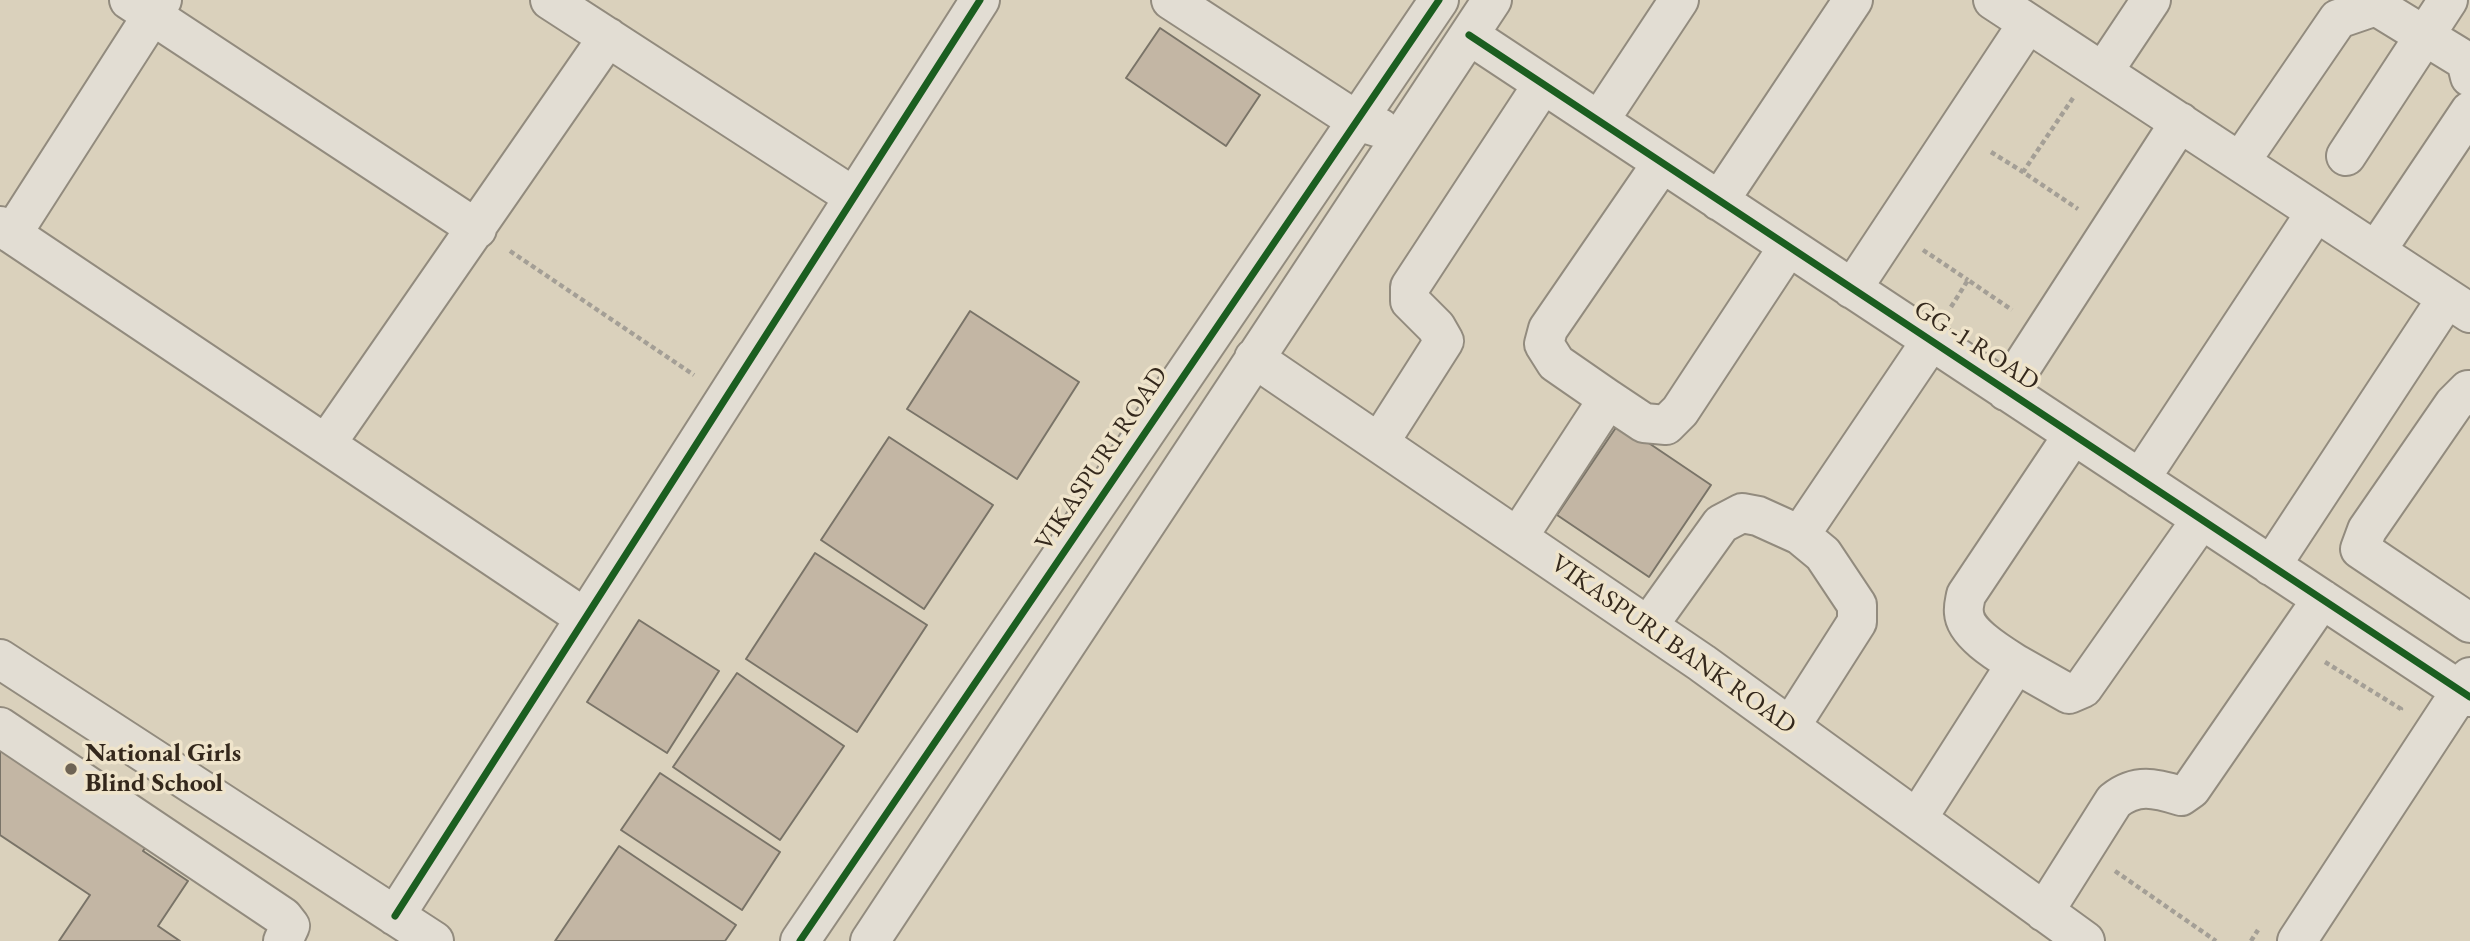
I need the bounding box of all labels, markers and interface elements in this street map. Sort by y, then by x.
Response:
street label: GG -1 ROAD [1907,294,2045,398]
street label: VIKASPURI ROAD [1029,361,1175,557]
street label: VIKASPURI BANK ROAD [1544,548,1802,742]
place label: National Girls Blind School [85,738,241,800]
marker: National Girls Blind School [63,761,79,777]

